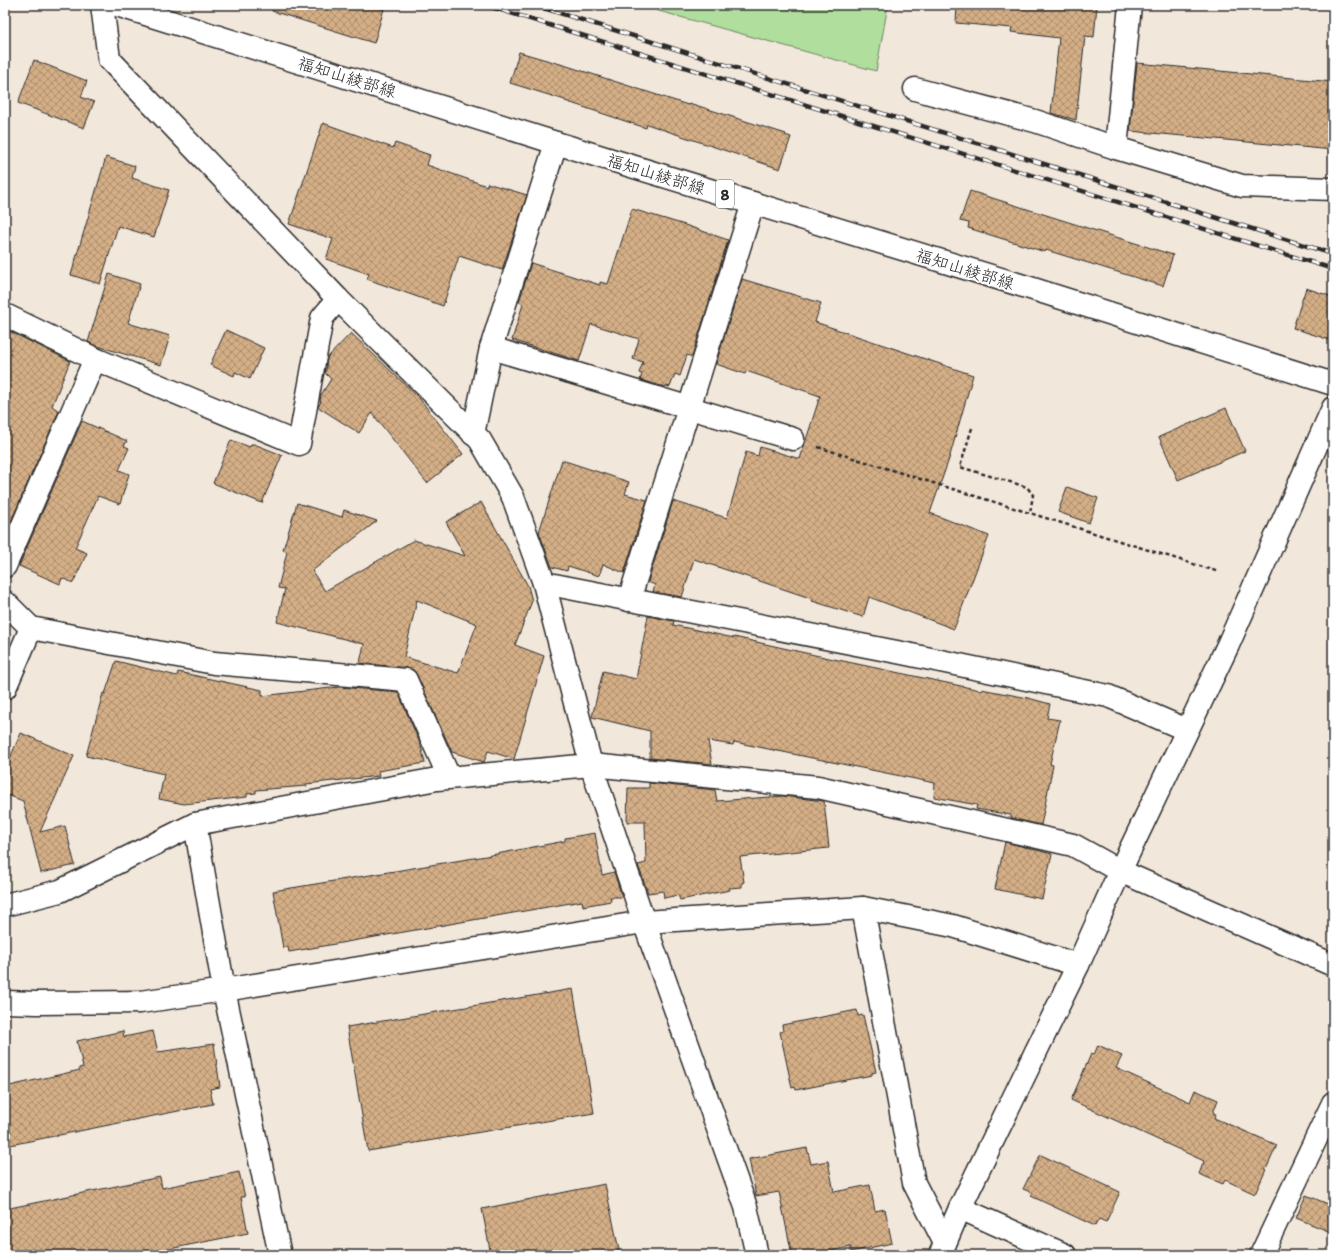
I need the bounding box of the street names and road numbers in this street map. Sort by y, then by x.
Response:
street label: 福知山綾部線 [295,53,399,101]
street label: 福知山綾部線 [604,150,708,198]
road number: 8 [716,180,734,208]
street label: 福知山綾部線 [913,245,1017,293]

